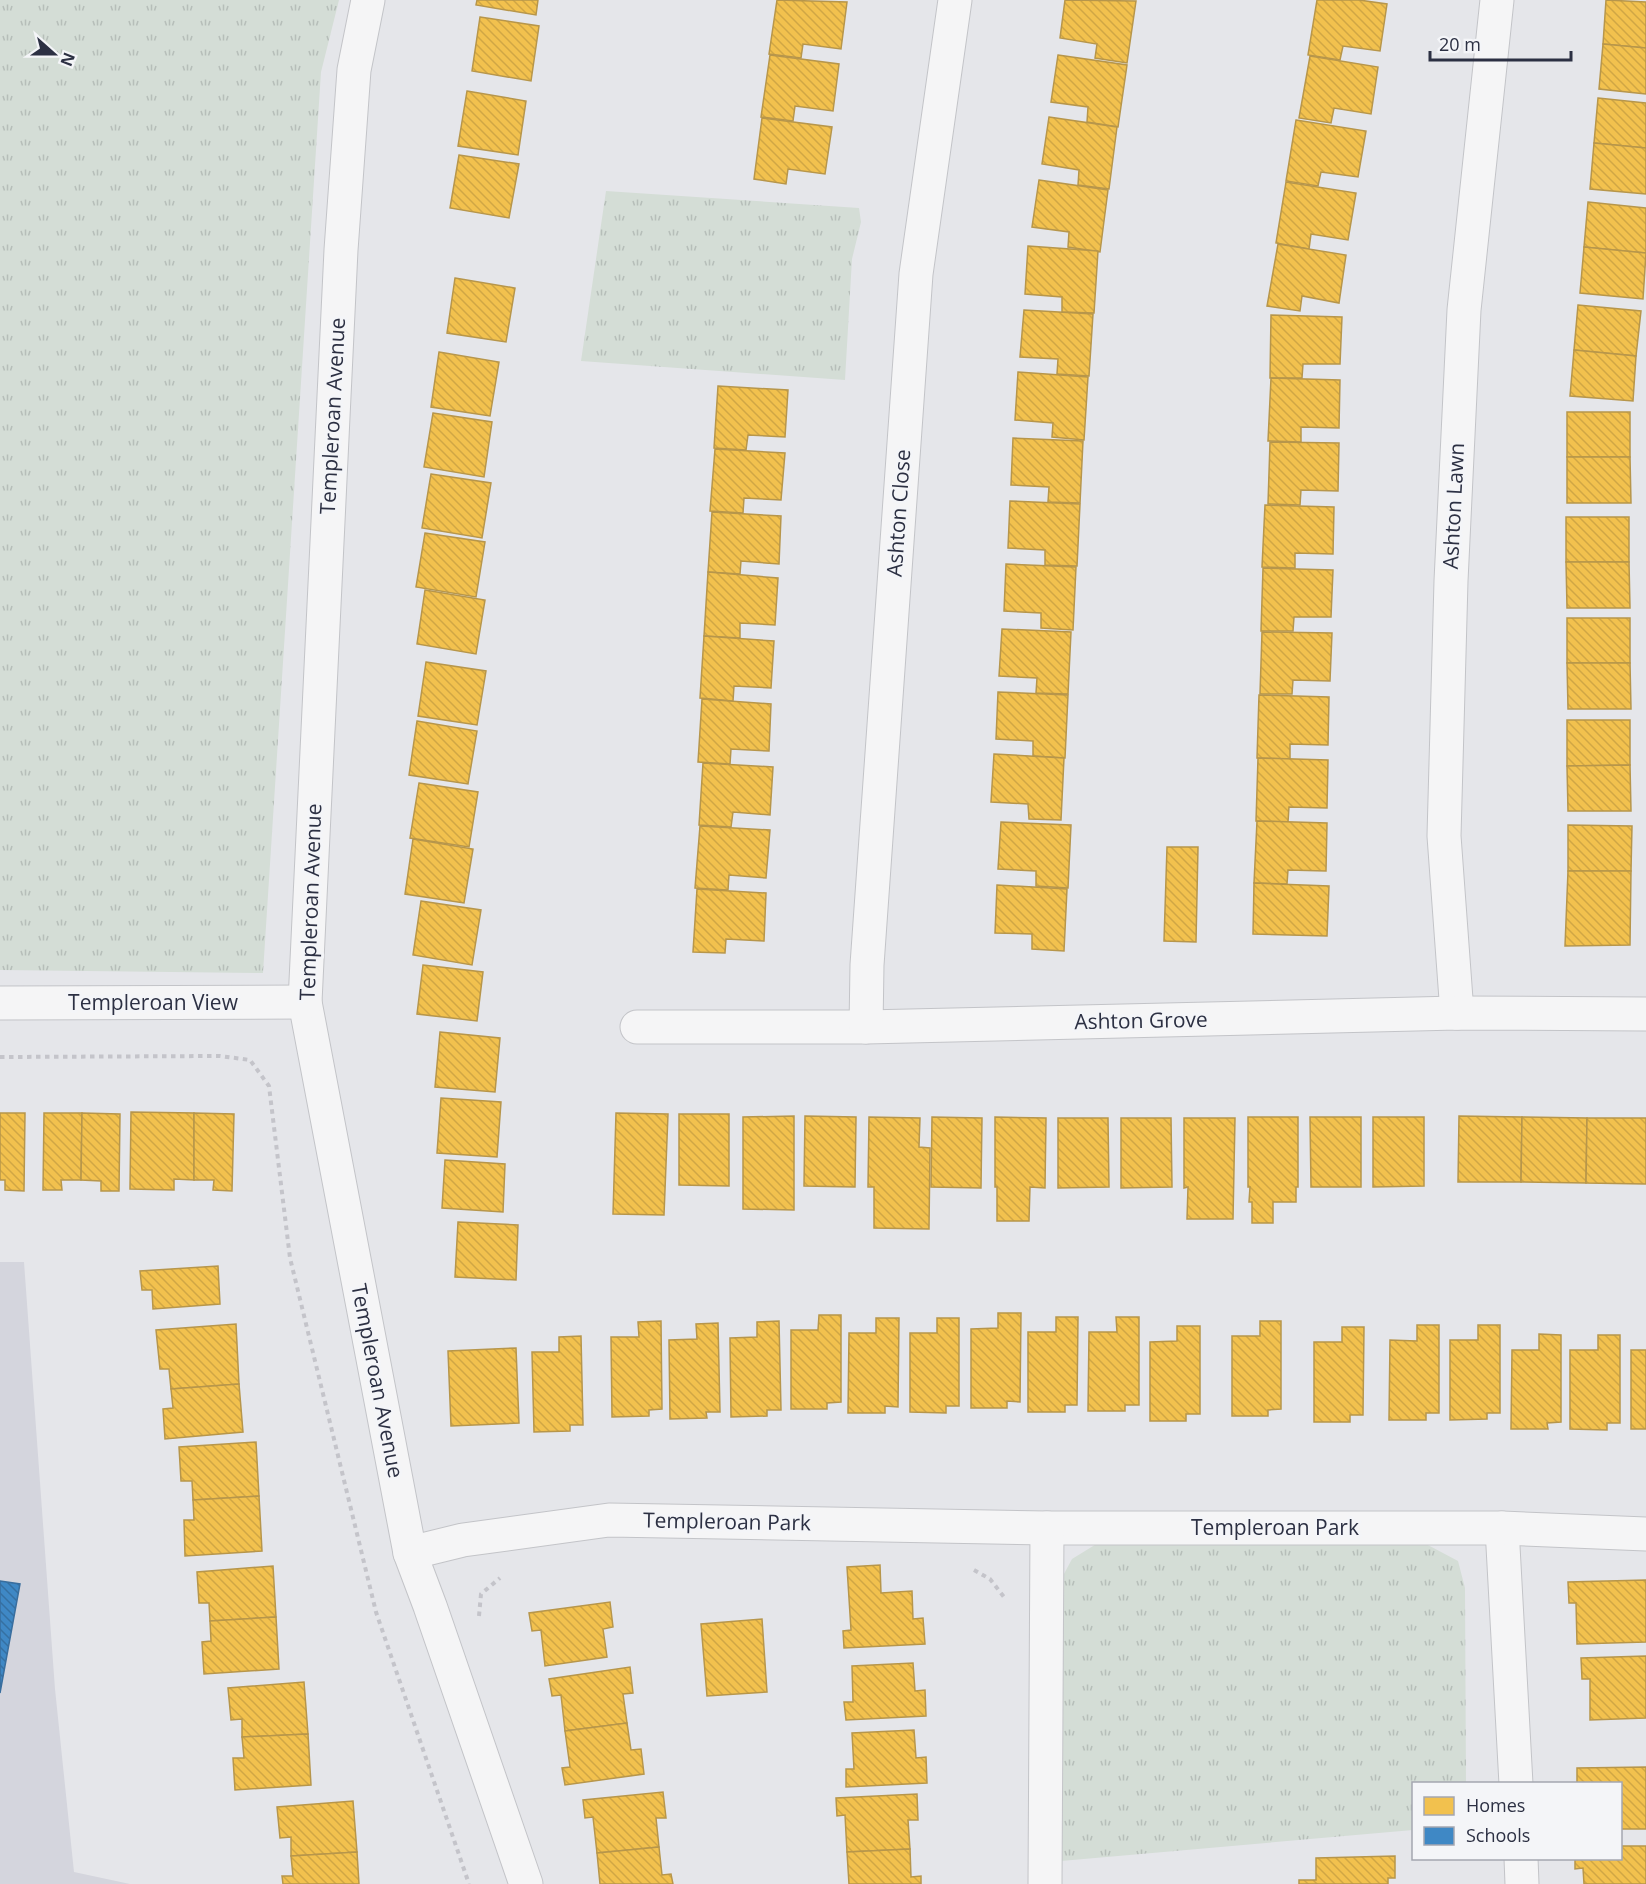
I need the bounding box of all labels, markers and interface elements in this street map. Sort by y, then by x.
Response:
north arrow [24,24,84,84]
scale bar [1430,24,1571,62]
text: 20 m [1439,32,1481,56]
text: N [55,49,81,69]
street label: Templeroan Avenue [313,317,351,515]
street label: Ashton Lawn [1436,442,1470,570]
street label: Ashton Close [880,448,916,578]
street label: Templeroan Avenue [293,803,327,1001]
street label: Templeroan View [68,988,239,1016]
street label: Ashton Grove [1074,1005,1208,1035]
street label: Templeroan Avenue [345,1281,411,1480]
street label: Templeroan Park [643,1506,811,1536]
street label: Templeroan Park [1191,1513,1359,1541]
legend [1412,1782,1622,1860]
text: Homes [1466,1793,1525,1817]
text: Schools [1466,1823,1530,1847]

